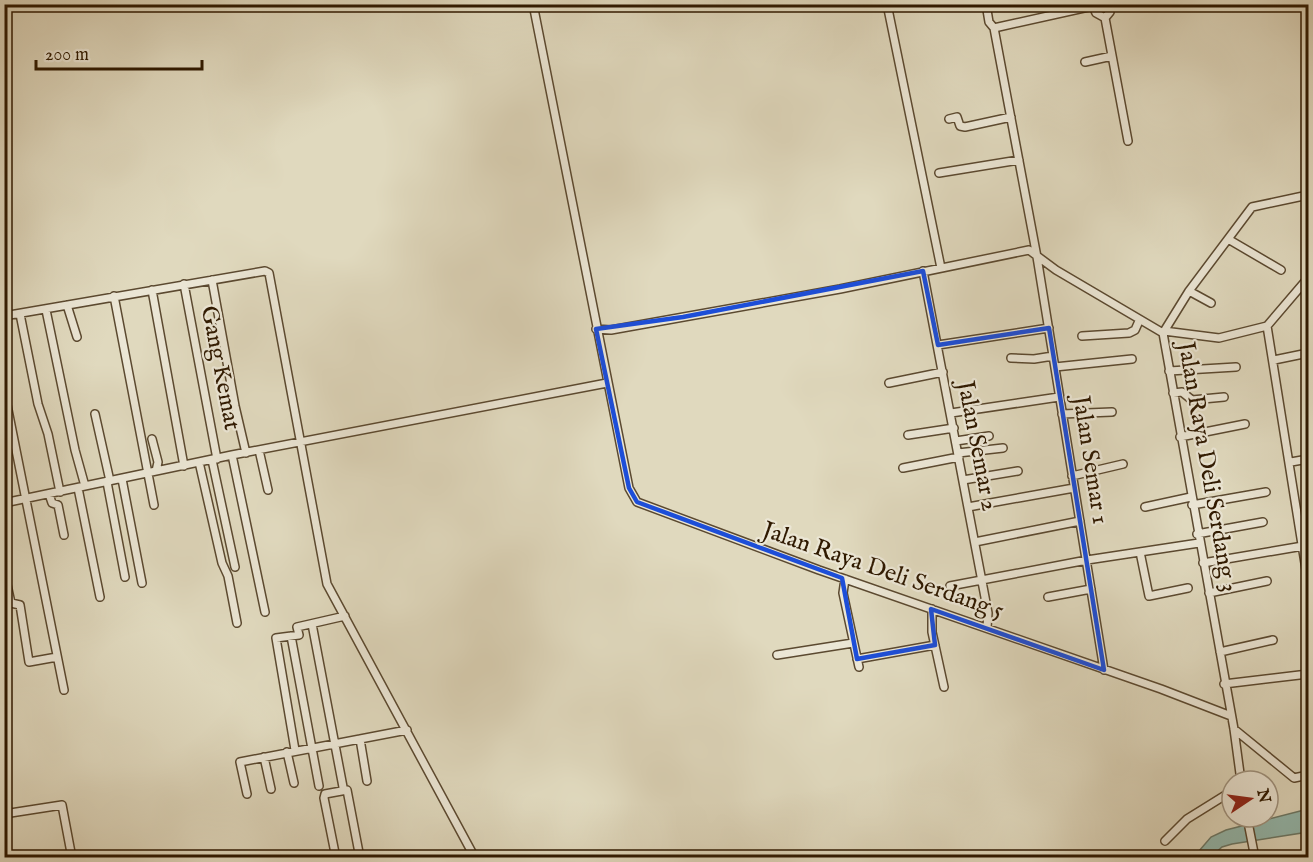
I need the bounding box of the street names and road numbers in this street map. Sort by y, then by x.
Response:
street label: Gang Kemat [193,303,247,433]
street label: Jalan Raya Deli Serdang 3 [1169,336,1244,595]
street label: Jalan Semar 2 [949,375,1005,514]
street label: Jalan Semar 1 [1064,391,1115,526]
street label: Jalan Raya Deli Serdang 5 [755,514,1008,627]

